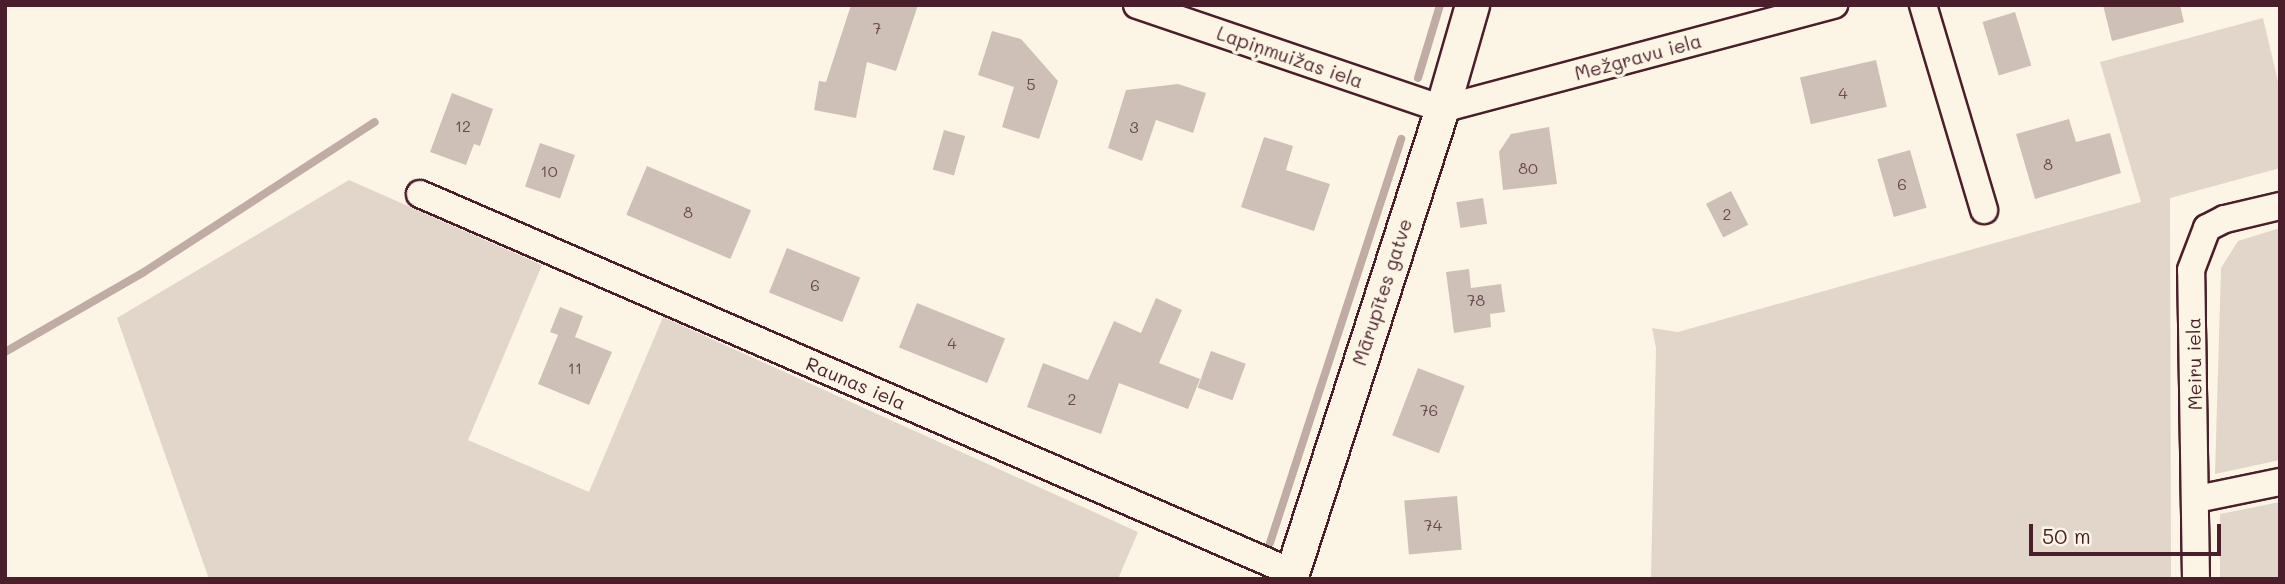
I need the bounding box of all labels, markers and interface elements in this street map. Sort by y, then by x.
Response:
house number: 7 [873,18,881,38]
street label: Lapiņmuižas iela [1214,21,1366,93]
street label: Mežgravu iela [1572,29,1704,85]
house number: 5 [1026,74,1036,94]
house number: 4 [1838,83,1848,103]
house number: 12 [455,116,471,136]
house number: 3 [1129,117,1139,137]
house number: 8 [2043,154,2053,174]
house number: 80 [1518,158,1538,178]
house number: 10 [540,161,558,181]
house number: 6 [1897,174,1907,194]
house number: 8 [683,202,693,222]
house number: 2 [1723,204,1731,224]
street label: Mārupītes gatve [1348,216,1416,368]
house number: 6 [810,275,820,295]
house number: 78 [1467,290,1485,310]
street label: Meiru iela [2182,317,2206,411]
house number: 4 [947,333,957,353]
street label: Raunas iela [803,352,909,414]
house number: 11 [568,358,582,378]
house number: 2 [1068,389,1076,409]
house number: 76 [1420,400,1438,420]
scale bar [2033,510,2226,554]
house number: 74 [1424,515,1442,535]
text: 50 m [2042,522,2091,549]

